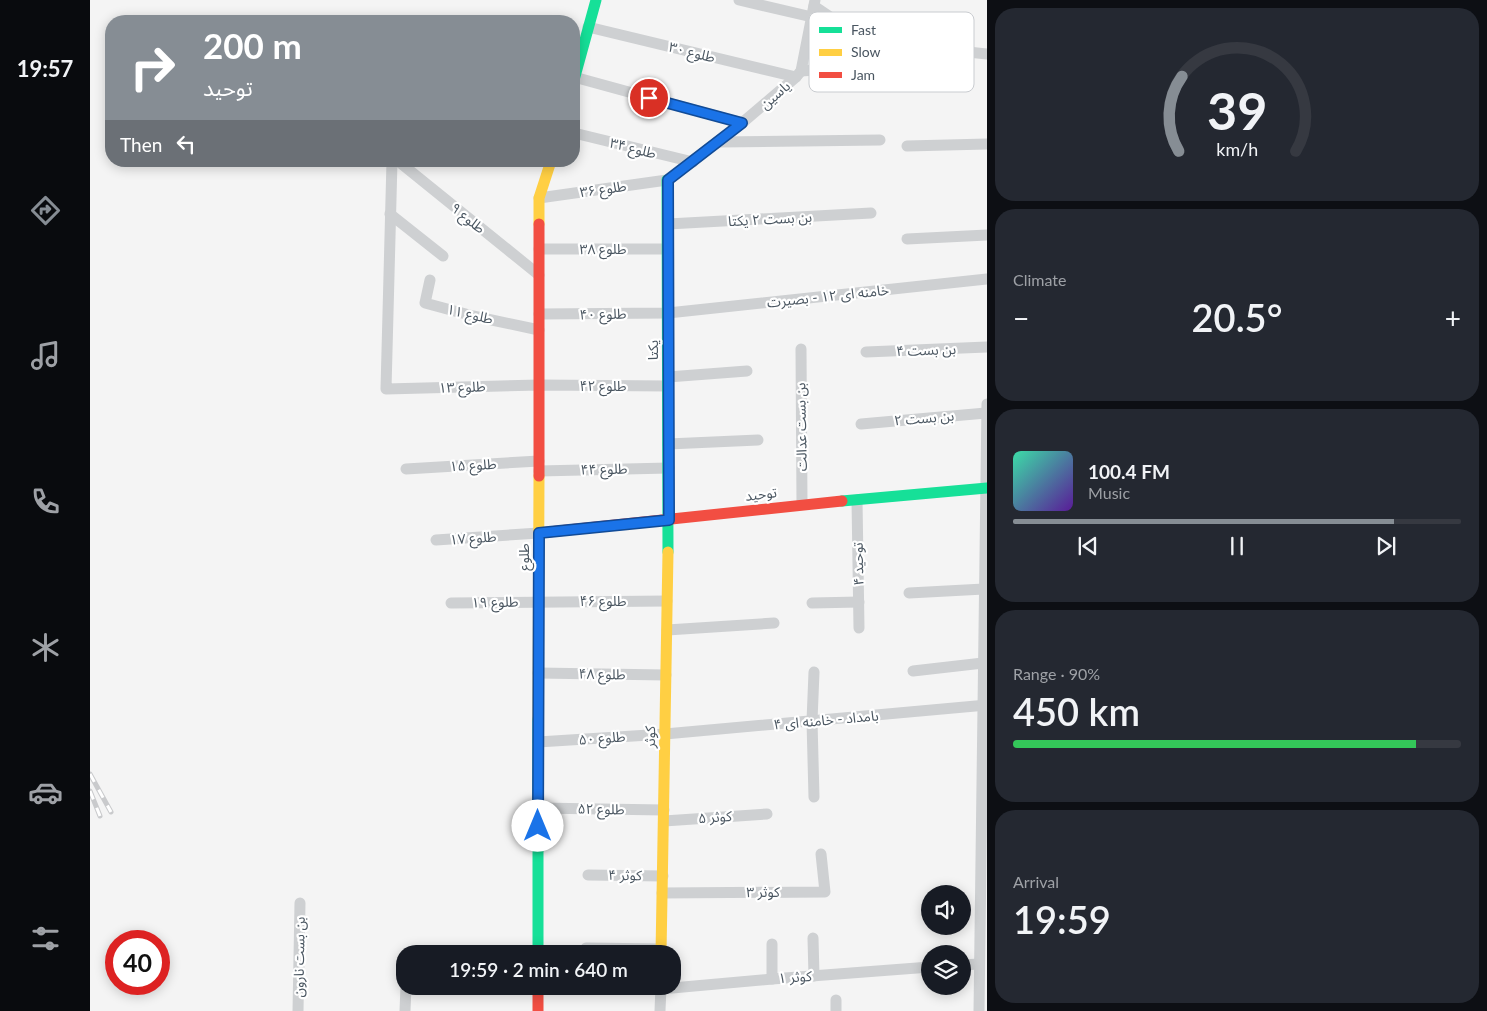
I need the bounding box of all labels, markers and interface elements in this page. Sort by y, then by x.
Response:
legend [809,12,974,92]
text: Fast [851,21,876,38]
text: 200 m [203,24,302,66]
icon: right [120,35,185,100]
street label: طلوع ۳۰ [667,38,717,68]
text: Slow [851,43,881,60]
text: 19:57 [17,55,73,82]
text: Jam [851,66,875,83]
text: توحید [203,74,253,101]
pin [628,77,670,119]
street label: یاسین [756,77,794,113]
text: 39 [1207,79,1267,141]
icon: arrive [635,84,663,112]
icon: left [172,130,200,158]
text: Then [120,133,162,156]
street label: طلوع ۳۴ [608,134,658,164]
text: km/h [1216,138,1258,160]
street label: طلوع ۳۶ [578,177,628,203]
icon: directions [28,193,63,228]
street label: طلوع ۹ [446,199,489,239]
street label: بن بست ۲ یکتا [727,208,813,230]
street label: طلوع ۳۸ [580,240,627,260]
text: Climate [1013,270,1066,289]
street label: خامنه ای ۱۲ - بصیرت [766,281,890,311]
text: 20.5° [1192,294,1282,340]
street label: طلوع ۱۱ [445,300,495,330]
text: − [1013,301,1029,335]
text: + [1445,301,1461,335]
street label: طلوع ۴۰ [579,305,627,325]
icon: music [28,338,63,373]
street label: یکتا [644,340,661,360]
street label: بن بست ۴ [896,340,957,360]
street label: طلوع ۱۳ [438,377,486,399]
street label: طلوع ۴۲ [580,377,627,397]
street label: بن بست عدالت [791,382,811,472]
street label: بن بست ۲ [893,406,955,430]
street label: طلوع ۱۵ [449,455,497,477]
street label: طلوع ۴۴ [580,460,628,480]
text: 100.4 FM [1088,460,1170,483]
street label: توحید [744,483,778,505]
text: Music [1088,483,1130,502]
icon: phone [28,484,63,519]
street label: طلوع ۱۷ [449,527,497,551]
icon: previous [1074,532,1102,560]
icon: pause [1223,532,1251,560]
icon: next [1372,532,1400,560]
street label: توحید ۴ [849,542,867,586]
street label: طلوع [515,543,535,571]
street label: طلوع ۴۶ [580,592,627,612]
street label: طلوع ۱۹ [471,593,519,613]
icon: climate [28,630,63,665]
text: Range · 90% [1013,664,1100,683]
street label: طلوع ۴۸ [578,665,626,685]
text: 450 km [1013,688,1140,734]
street label: بامداد - خامنه ای ۴ [773,706,880,734]
street label: کوثر [641,726,659,749]
street label: طلوع ۵۰ [578,727,626,751]
icon: car [28,775,63,810]
position arrow [511,799,563,851]
street label: طلوع ۵۲ [577,800,625,820]
street label: کوثر ۵ [698,807,733,827]
street label: کوثر ۴ [608,866,642,884]
text: Arrival [1013,872,1059,891]
street label: کوثر ۳ [746,883,780,901]
map controls [921,885,971,995]
button: sound [921,885,971,935]
text: 19:59 [1013,896,1111,942]
street label: بن بست نارون [289,916,309,998]
icon: filters [28,921,63,956]
speed limit sign: 40 [105,930,170,995]
button: layers [921,945,971,995]
text: 19:59 · 2 min · 640 m [449,958,628,981]
street label: کوثر ۱ [778,967,813,987]

